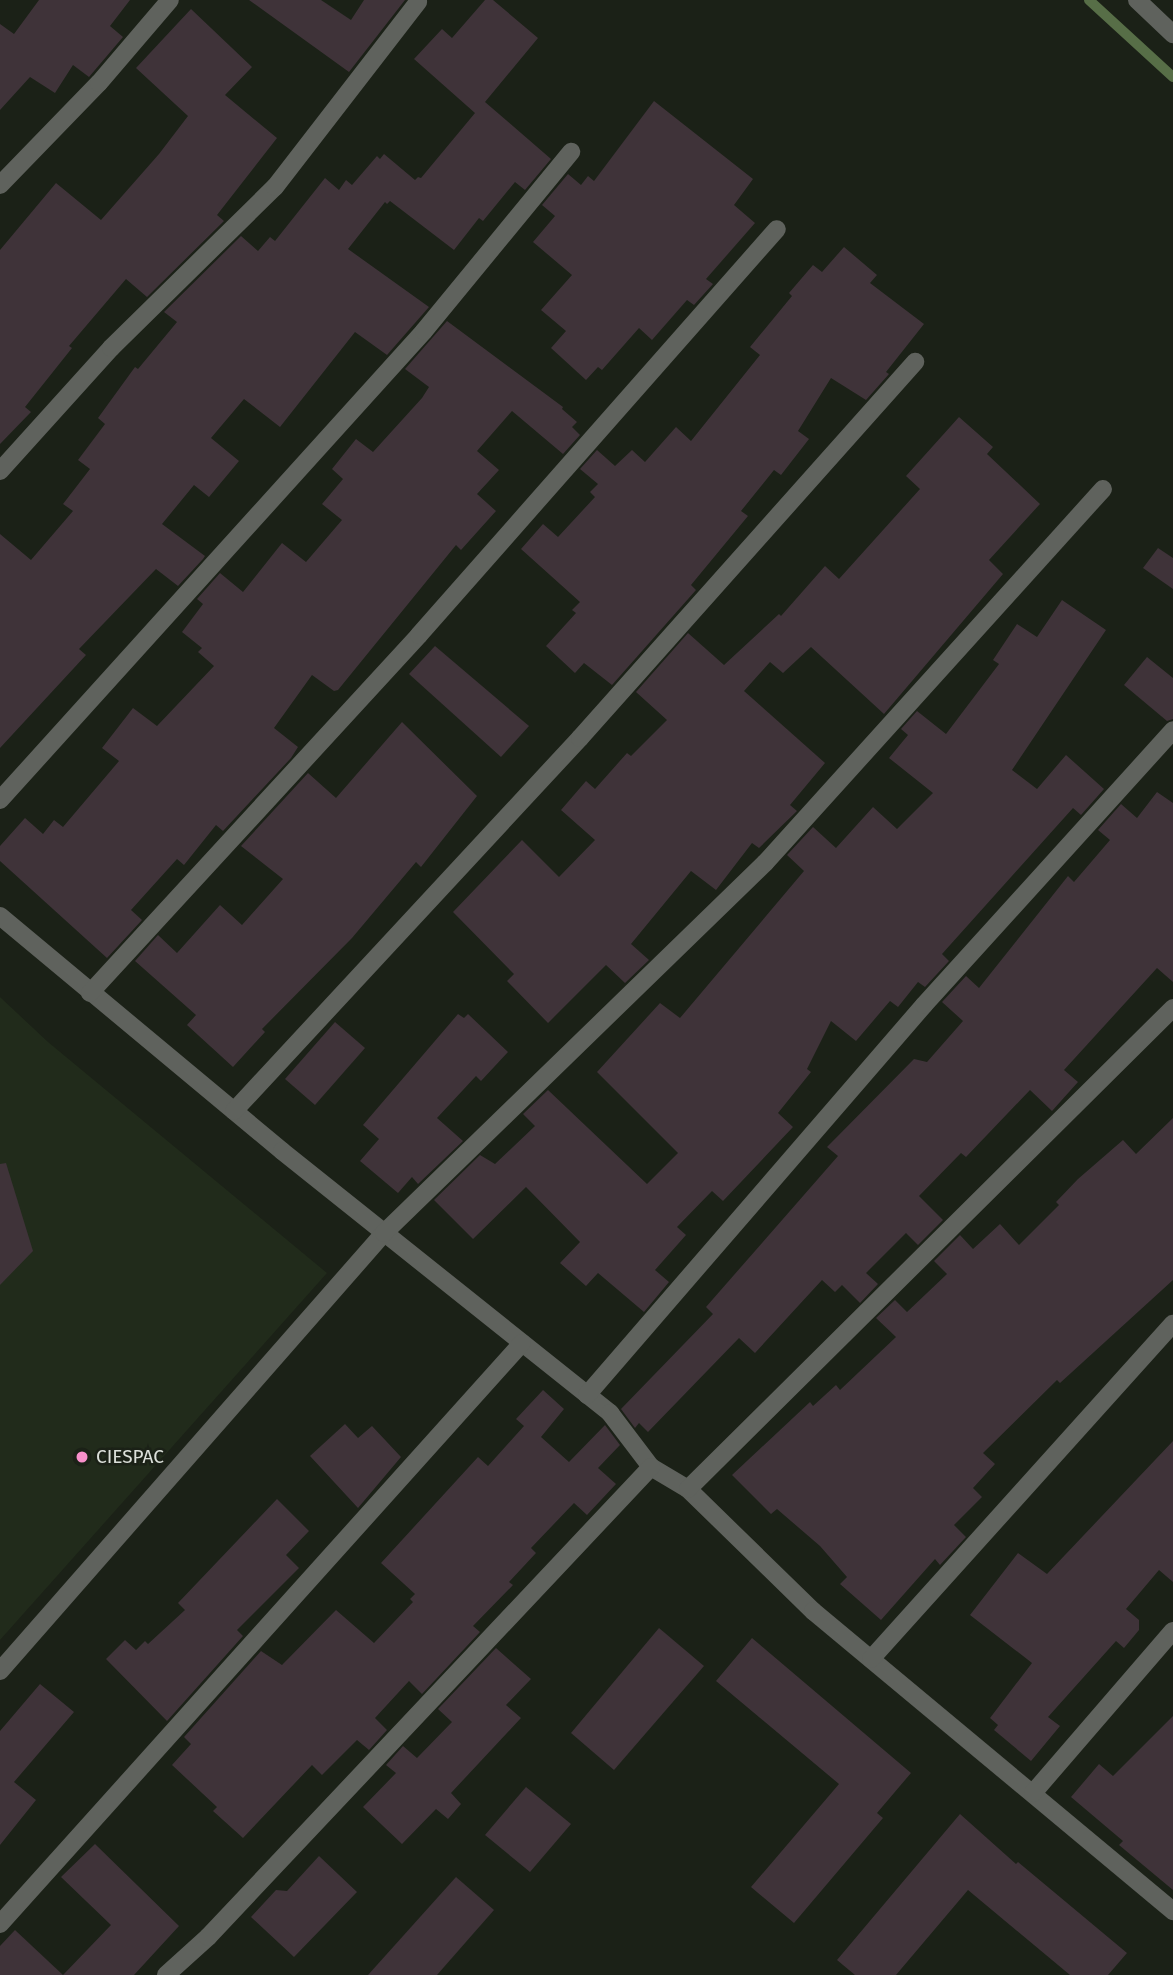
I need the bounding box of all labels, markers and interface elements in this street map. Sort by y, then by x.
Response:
place label: CIESPAC [96,1446,164,1468]
marker: CIESPAC [74,1449,90,1465]

